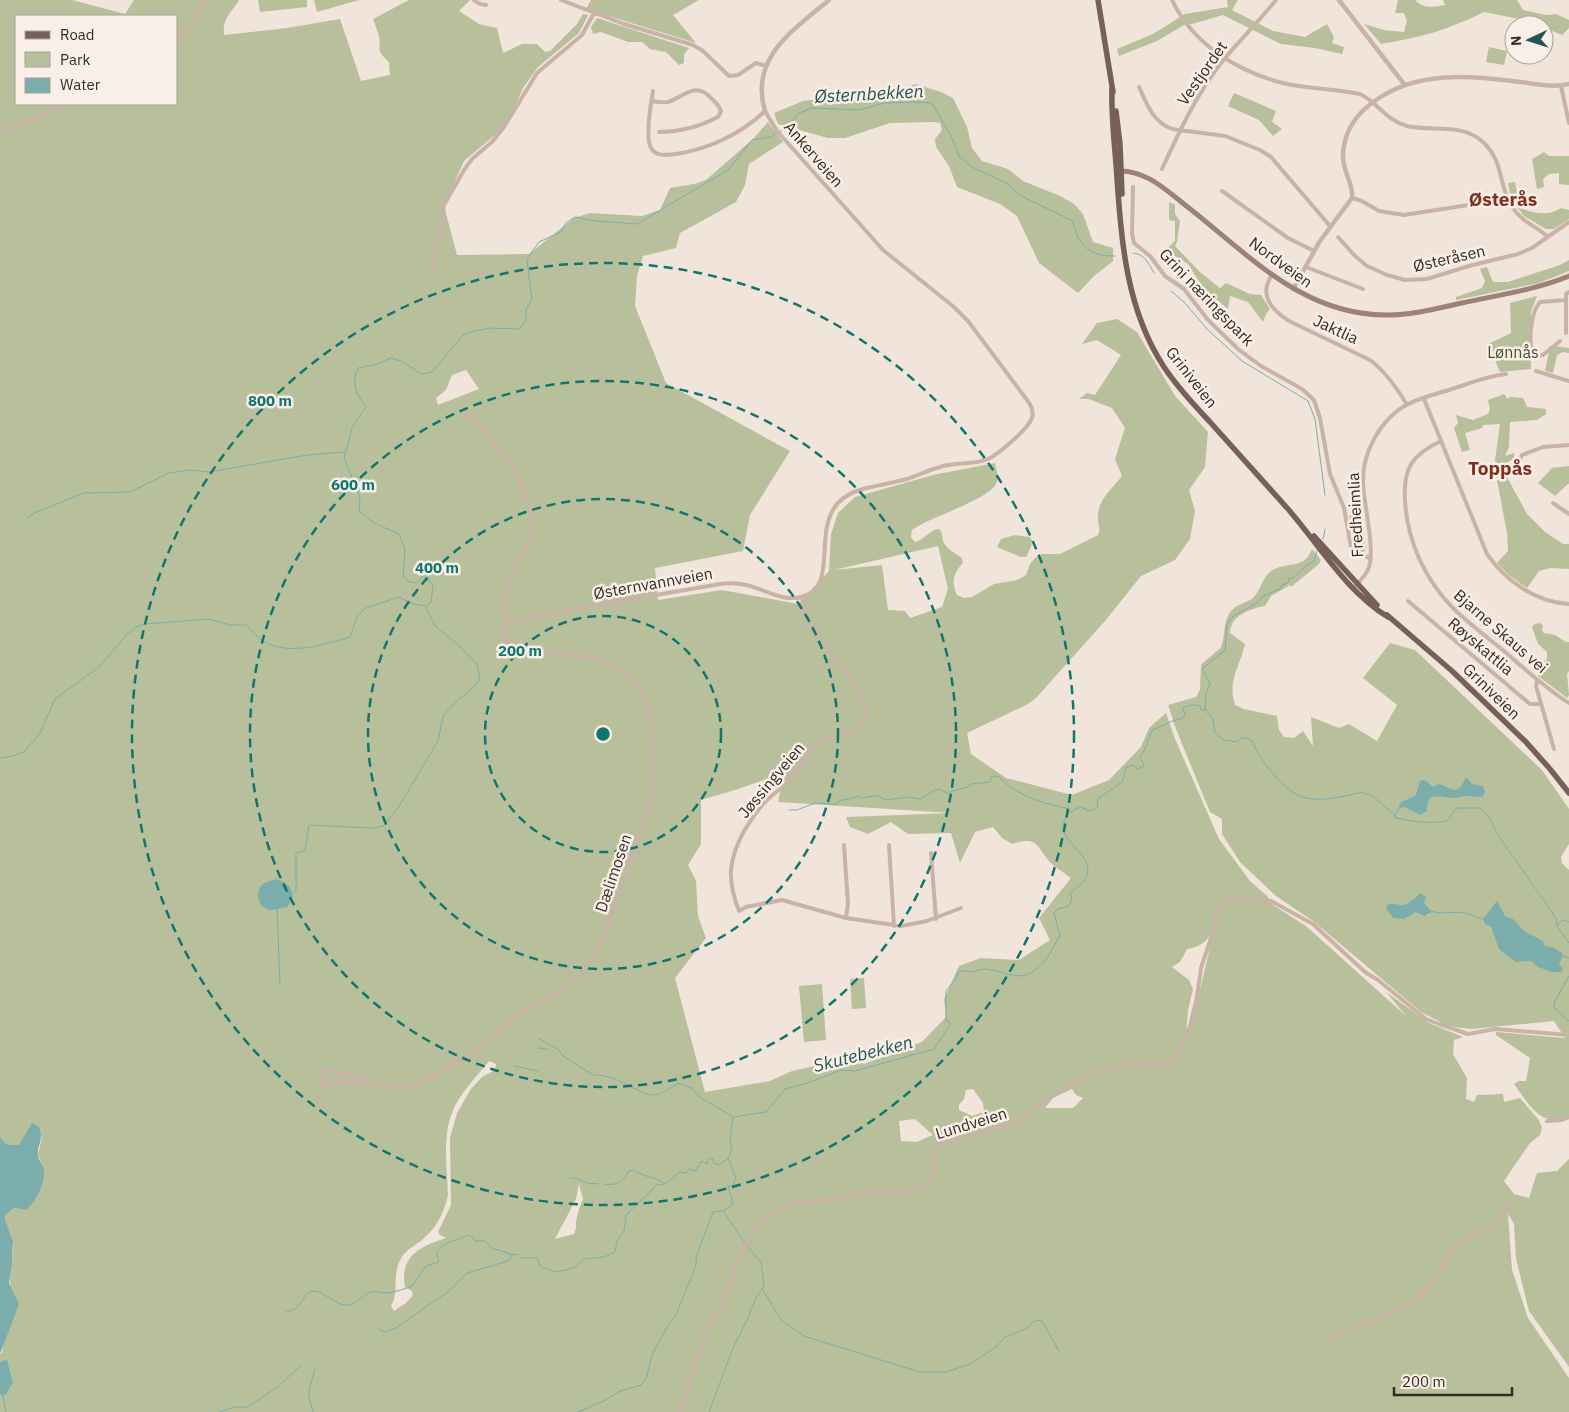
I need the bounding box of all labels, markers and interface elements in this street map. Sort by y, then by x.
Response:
legend [15,15,178,105]
north arrow [1504,15,1554,65]
text: Road [60,25,95,44]
text: N [1507,35,1525,47]
street label: Vestjordet [1173,37,1231,109]
text: Park [60,50,90,69]
text: Water [60,75,101,94]
water label: Østernbekken [814,79,924,108]
street label: Ankerveien [780,117,848,191]
district label: Østerås [1469,187,1537,211]
street label: Nordveien [1245,232,1317,292]
street label: Østeråsen [1411,240,1487,276]
street label: Grini næringspark [1155,244,1259,350]
street label: Jaktlia [1310,310,1362,348]
street label: Griniveien [1162,342,1222,412]
park label: Lønnås [1487,342,1539,362]
text: 800 m [248,391,292,410]
district label: Toppås [1468,456,1532,480]
street label: Fredheimlia [1343,471,1367,558]
text: 600 m [331,475,375,494]
text: 400 m [415,558,459,577]
street label: Østernvannveien [592,563,714,603]
street label: Bjarne Skaus vei [1450,585,1552,677]
street label: Røyskattlia [1444,613,1518,680]
text: 200 m [498,641,542,660]
street label: Griniveien [1459,659,1525,723]
centre of rings [594,725,612,743]
street label: Jøssingveien [734,738,808,822]
street label: Dælimosen [590,831,636,915]
water label: Skutebekken [811,1030,915,1077]
street label: Lundveien [933,1103,1009,1143]
scale bar [1394,1364,1512,1396]
text: 200 m [1402,1372,1446,1391]

